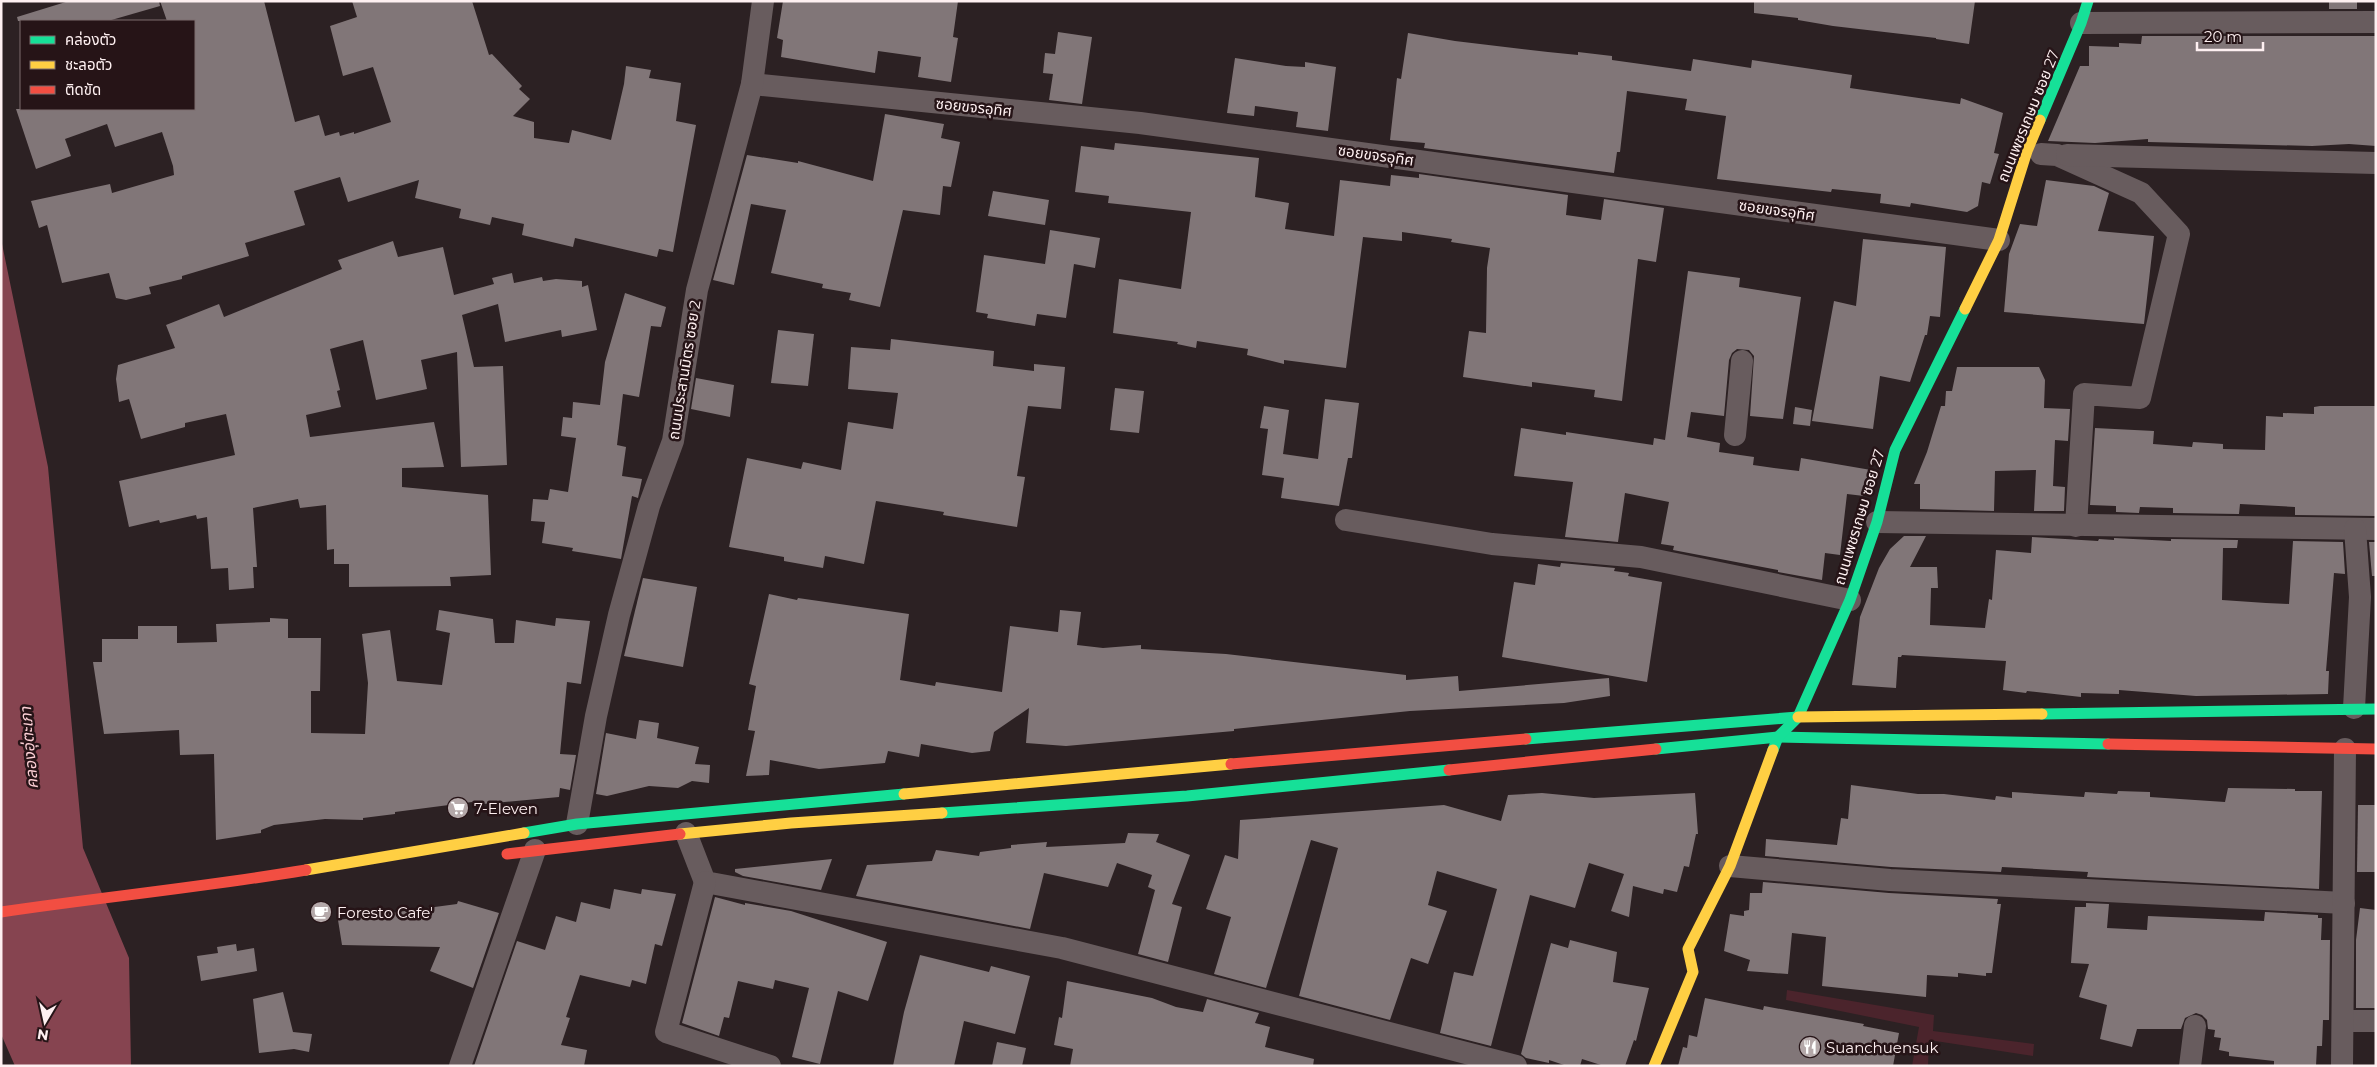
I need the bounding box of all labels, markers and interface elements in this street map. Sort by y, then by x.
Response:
legend [20,20,195,110]
scale bar [2197,20,2263,52]
text: 20 m [2204,27,2242,46]
text: คล่องตัว [65,30,116,49]
street label: ถนนเพชรเกษม ซอย 27 [1993,47,2063,185]
text: ชะลอตัว [65,55,112,74]
text: ติดขัด [65,80,101,99]
street label: ซอยขจรอุทิศ [935,94,1013,120]
street label: ซอยขจรอุทิศ [1337,140,1415,170]
street label: ซอยขจรอุทิศ [1738,195,1816,225]
street label: ถนนประสานมิตร ซอย 2 [664,299,704,441]
street label: ถนนเพชรเกษม ซอย 27 [1829,447,1889,587]
water label: คลองอุ่ตะเภา [16,705,43,790]
supermarket icon: 7-Eleven [446,796,470,820]
place label: 7-Eleven [474,799,538,818]
cafe icon: Foresto Cafe' [309,900,333,924]
place label: Foresto Cafe' [337,903,433,922]
north arrow [20,997,70,1047]
text: N [36,1025,50,1045]
restaurant icon: Suanchuensuk [1798,1035,1822,1059]
place label: Suanchuensuk [1826,1038,1938,1057]

